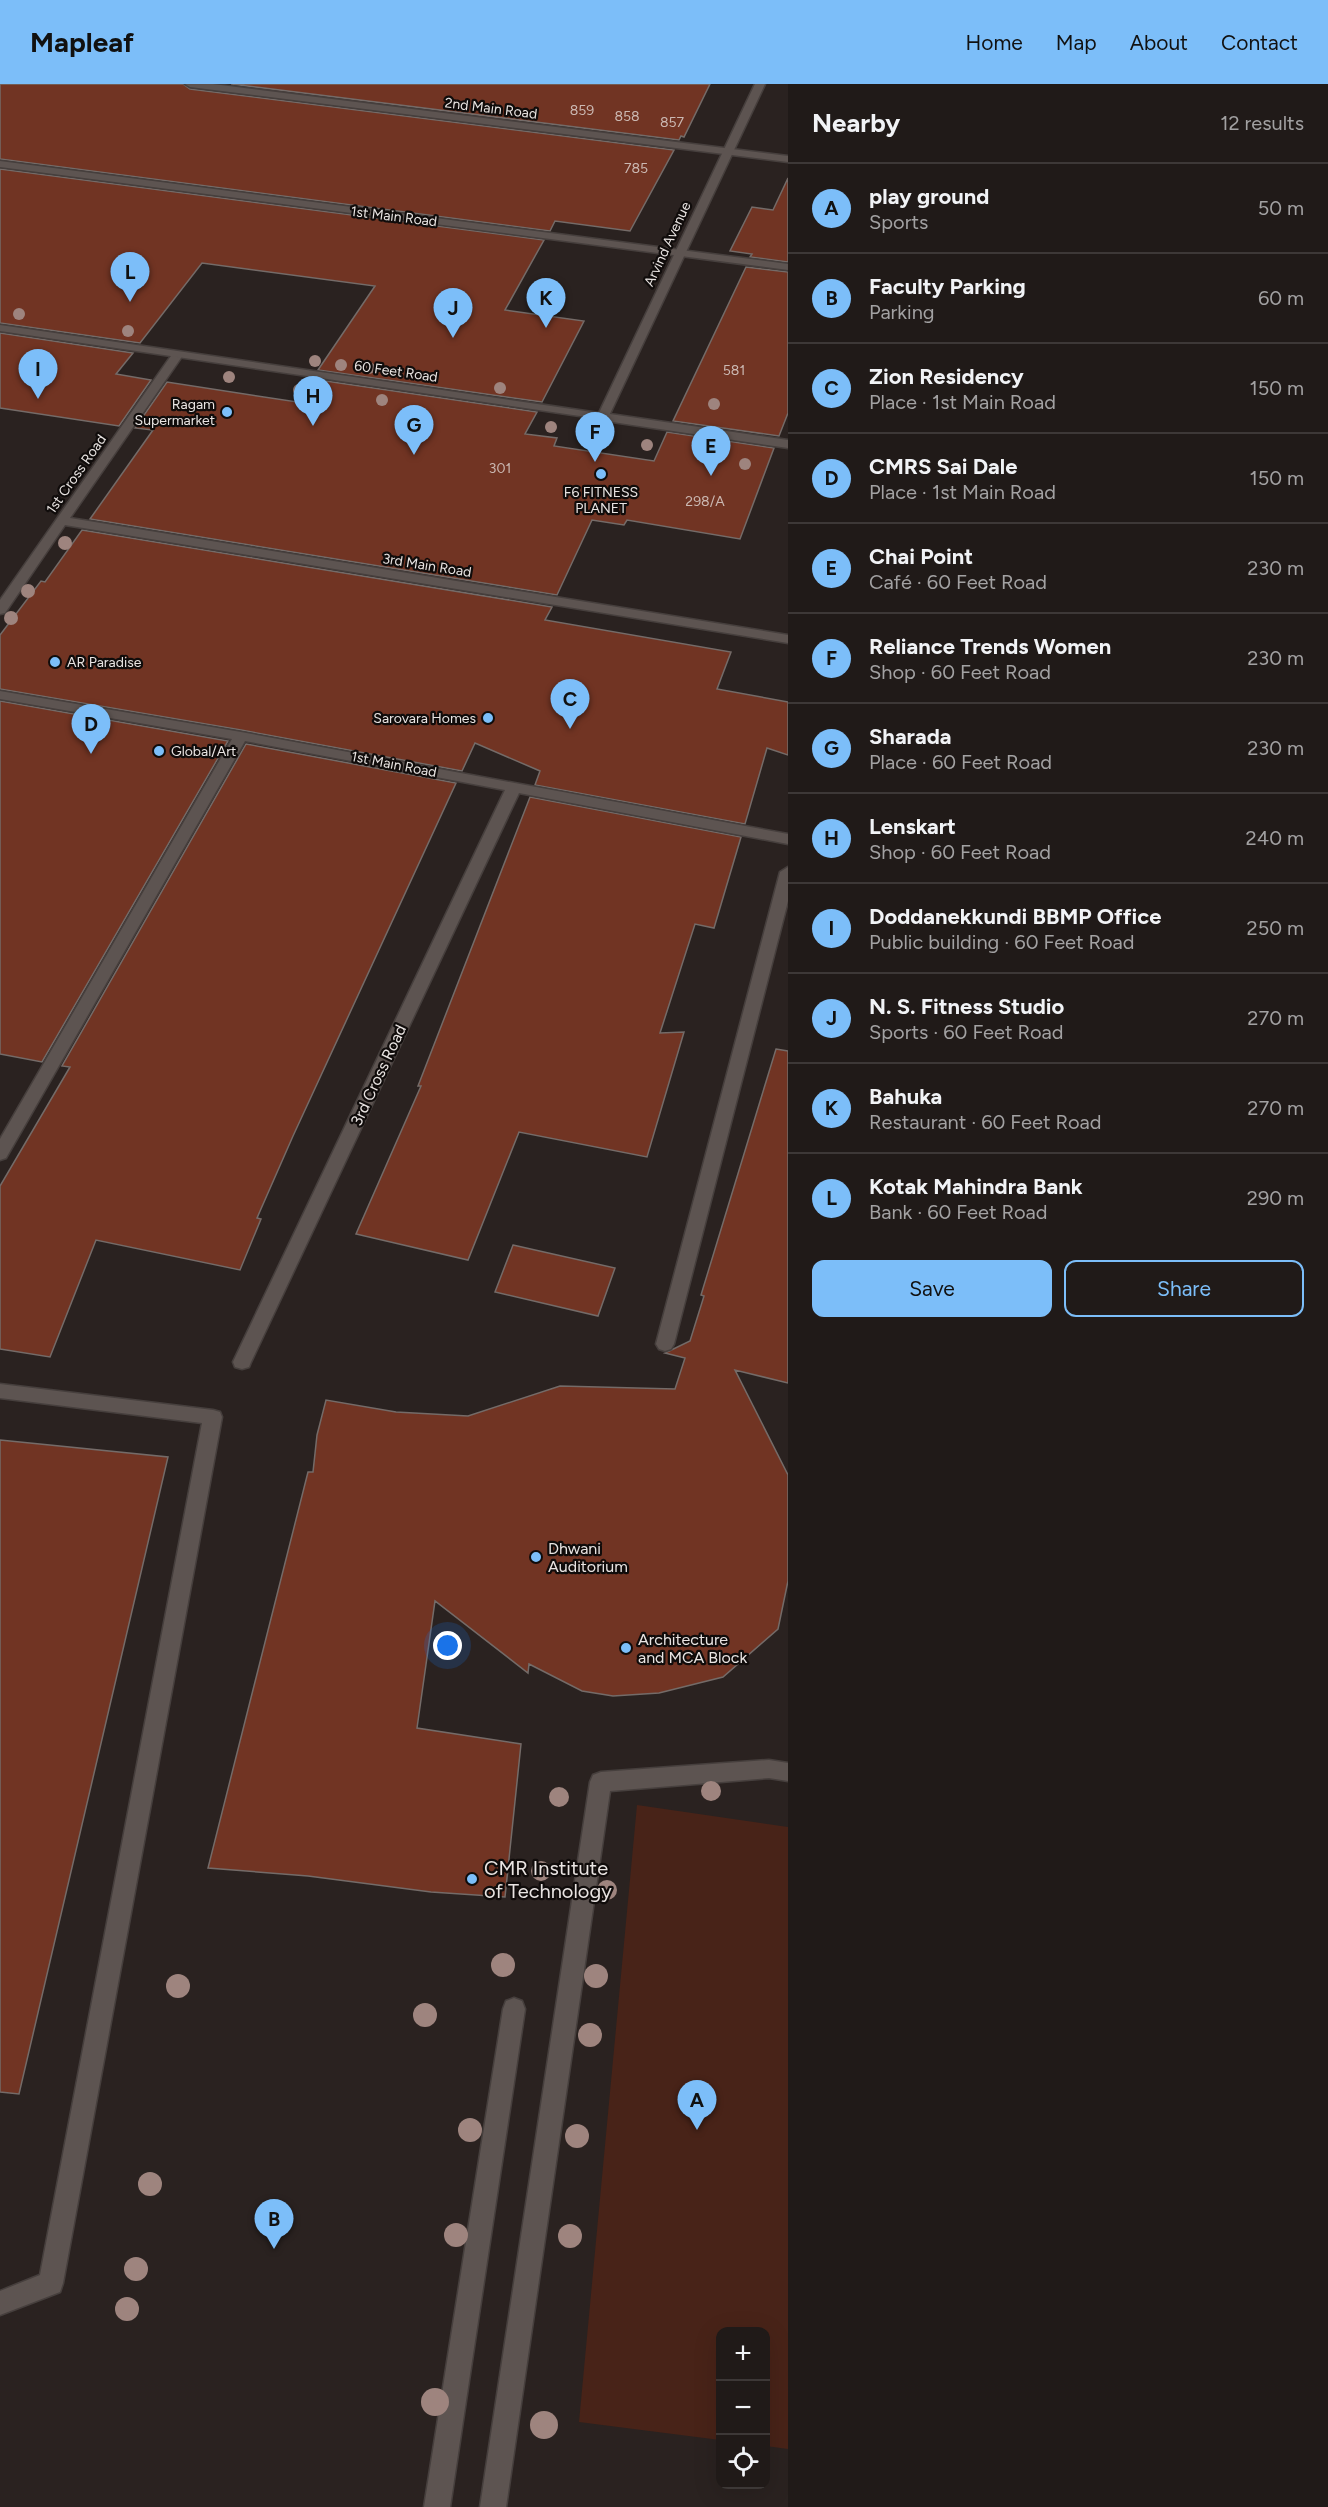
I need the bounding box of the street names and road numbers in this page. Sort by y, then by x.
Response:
street label: 2nd Main Road [444,94,538,123]
street label: Arvind Avenue [640,199,695,289]
street label: 1st Main Road [350,203,438,230]
street label: 60 Feet Road [353,357,439,386]
street label: 1st Cross Road [43,431,110,517]
street label: 3rd Main Road [381,550,473,581]
street label: 1st Main Road [350,748,438,781]
street label: 3rd Cross Road [347,1022,410,1129]

